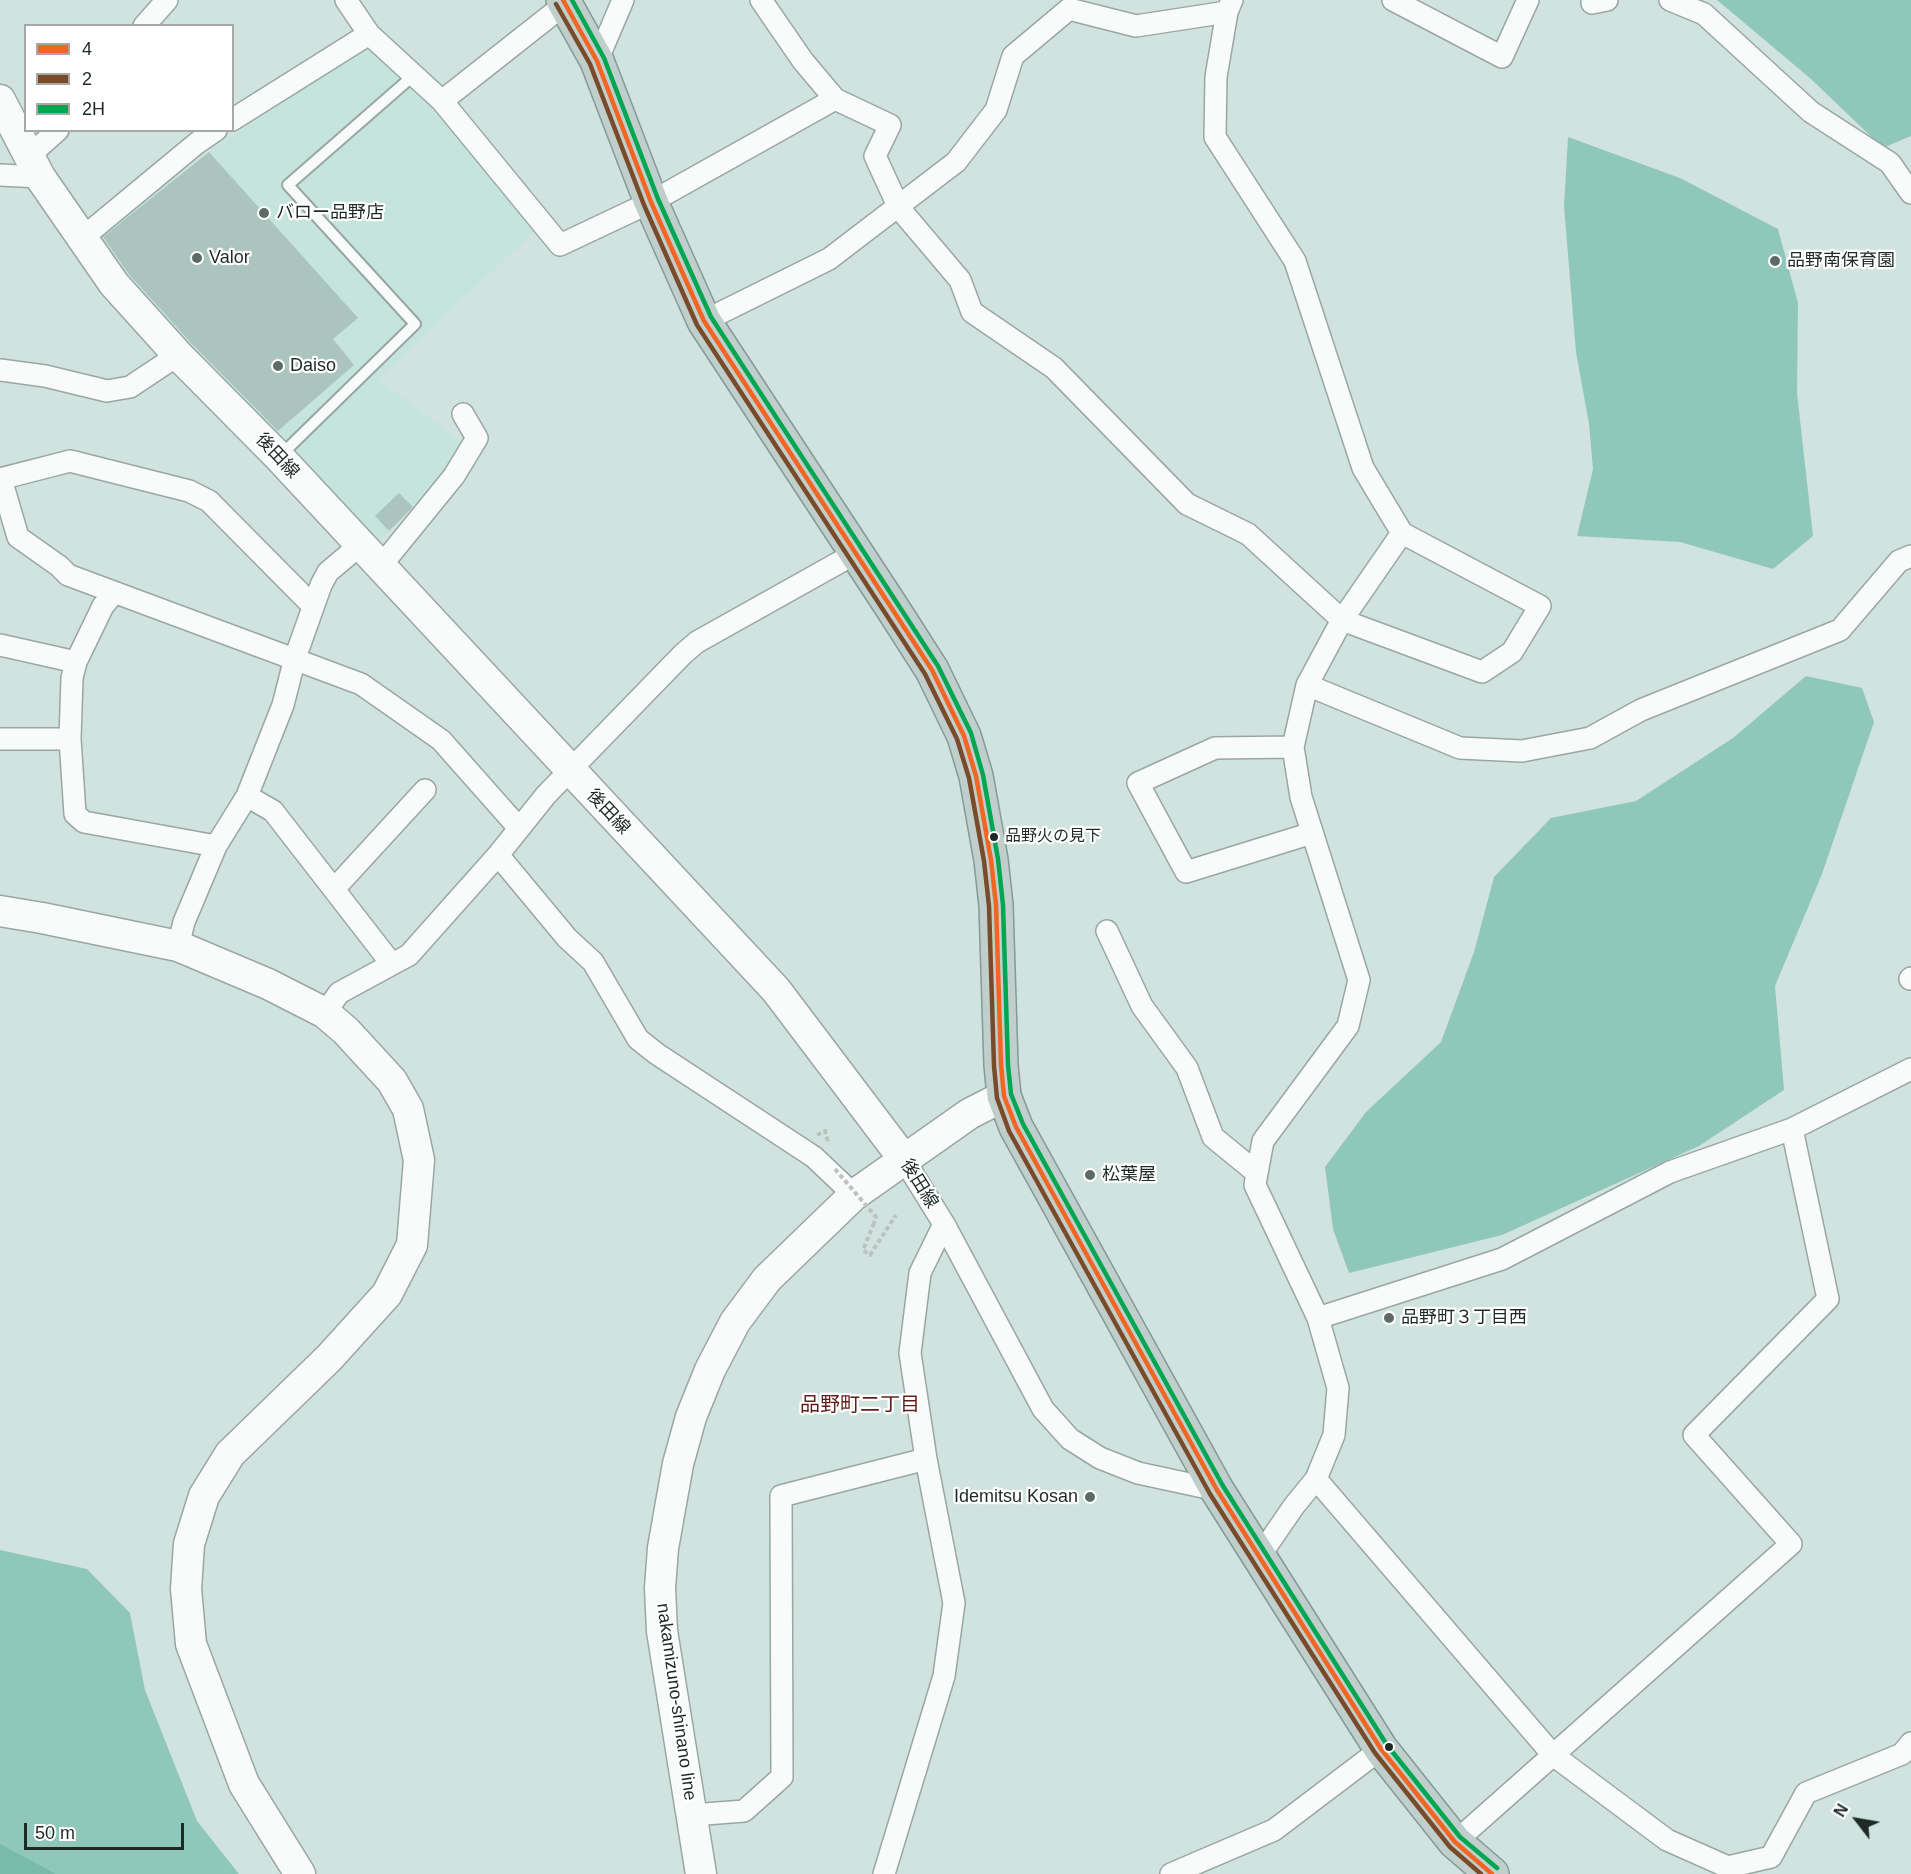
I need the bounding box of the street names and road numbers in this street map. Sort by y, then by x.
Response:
street label: 後田線 [251,429,303,483]
street label: 後田線 [582,785,634,839]
street label: 後田線 [896,1155,942,1213]
street label: nakamizuno-shinano line [651,1602,701,1802]

